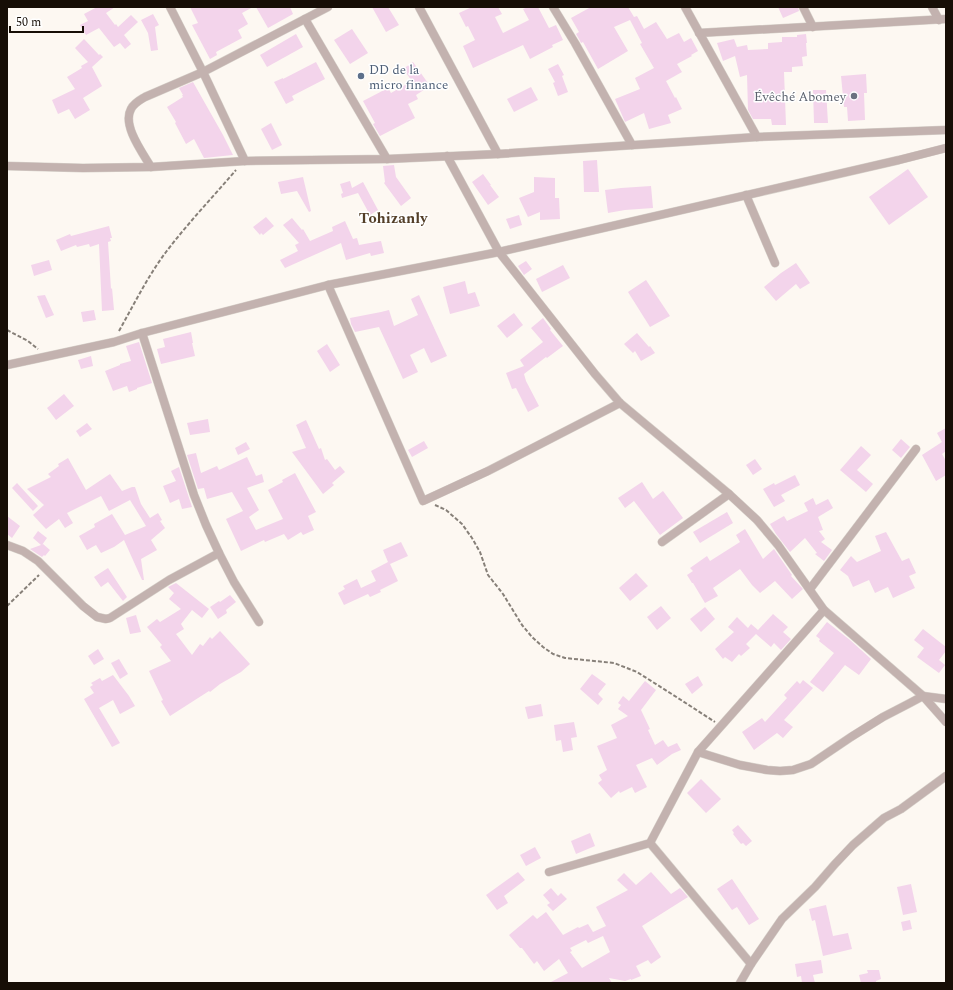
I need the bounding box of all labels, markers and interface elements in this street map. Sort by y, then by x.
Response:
scale bar [10,8,83,34]
text: 50 m [16,13,41,32]
place label: DD de la micro finance [369,60,448,95]
marker: DD de la micro finance [356,71,366,81]
place label: Évêché Abomey [754,87,847,107]
marker: Évêché Abomey [849,91,859,101]
district label: Tohizanly [359,207,428,230]

